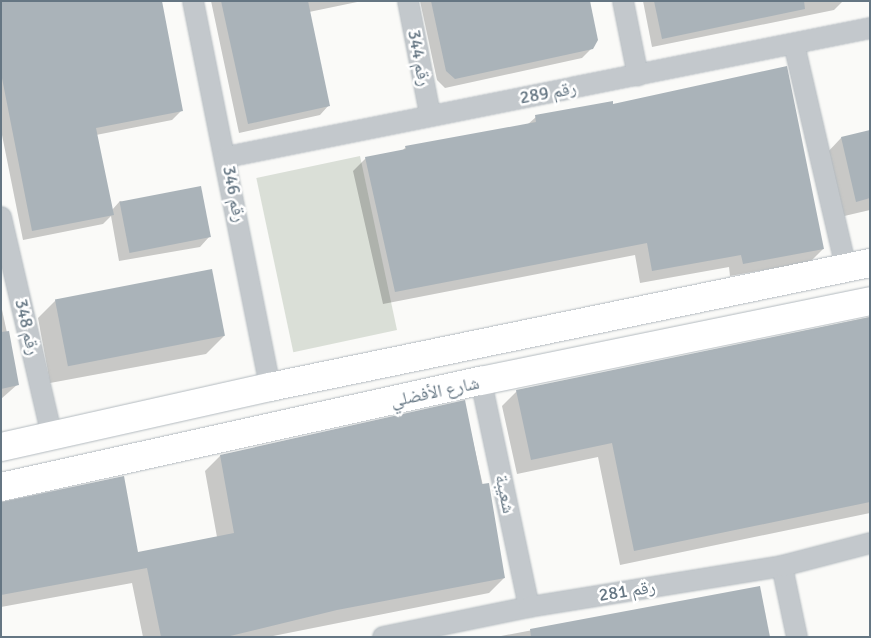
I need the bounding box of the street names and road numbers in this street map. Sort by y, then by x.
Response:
street label: رقم 344 [403,28,435,88]
street label: رقم 289 [518,77,578,109]
street label: رقم 346 [218,164,250,224]
street label: رقم 348 [10,297,44,357]
street label: شارع الأفضلي [389,372,481,412]
street label: شعيبة [490,473,520,515]
street label: رقم 281 [597,576,657,606]

